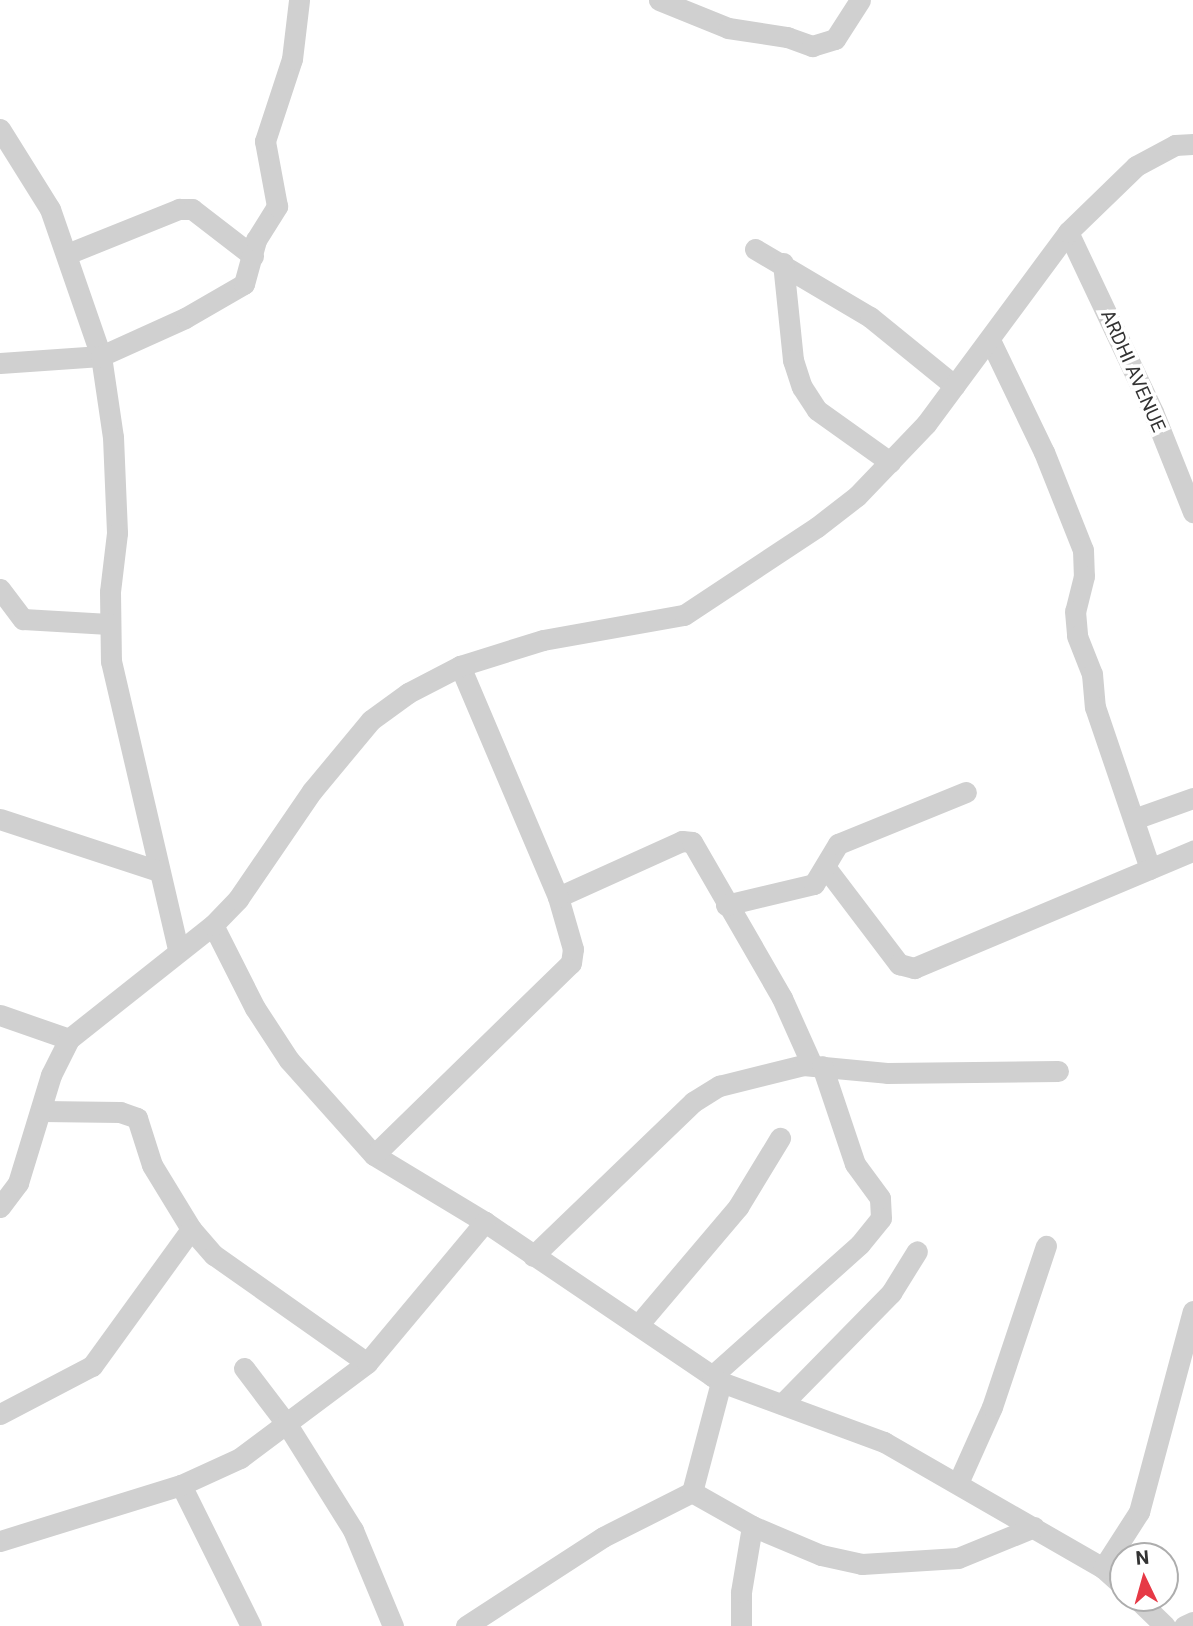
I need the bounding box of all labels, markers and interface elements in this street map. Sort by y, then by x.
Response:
street label: ARDHI AVENUE [1096,306,1170,436]
north arrow [1109,1542,1179,1612]
text: N [1135,1546,1150,1570]

